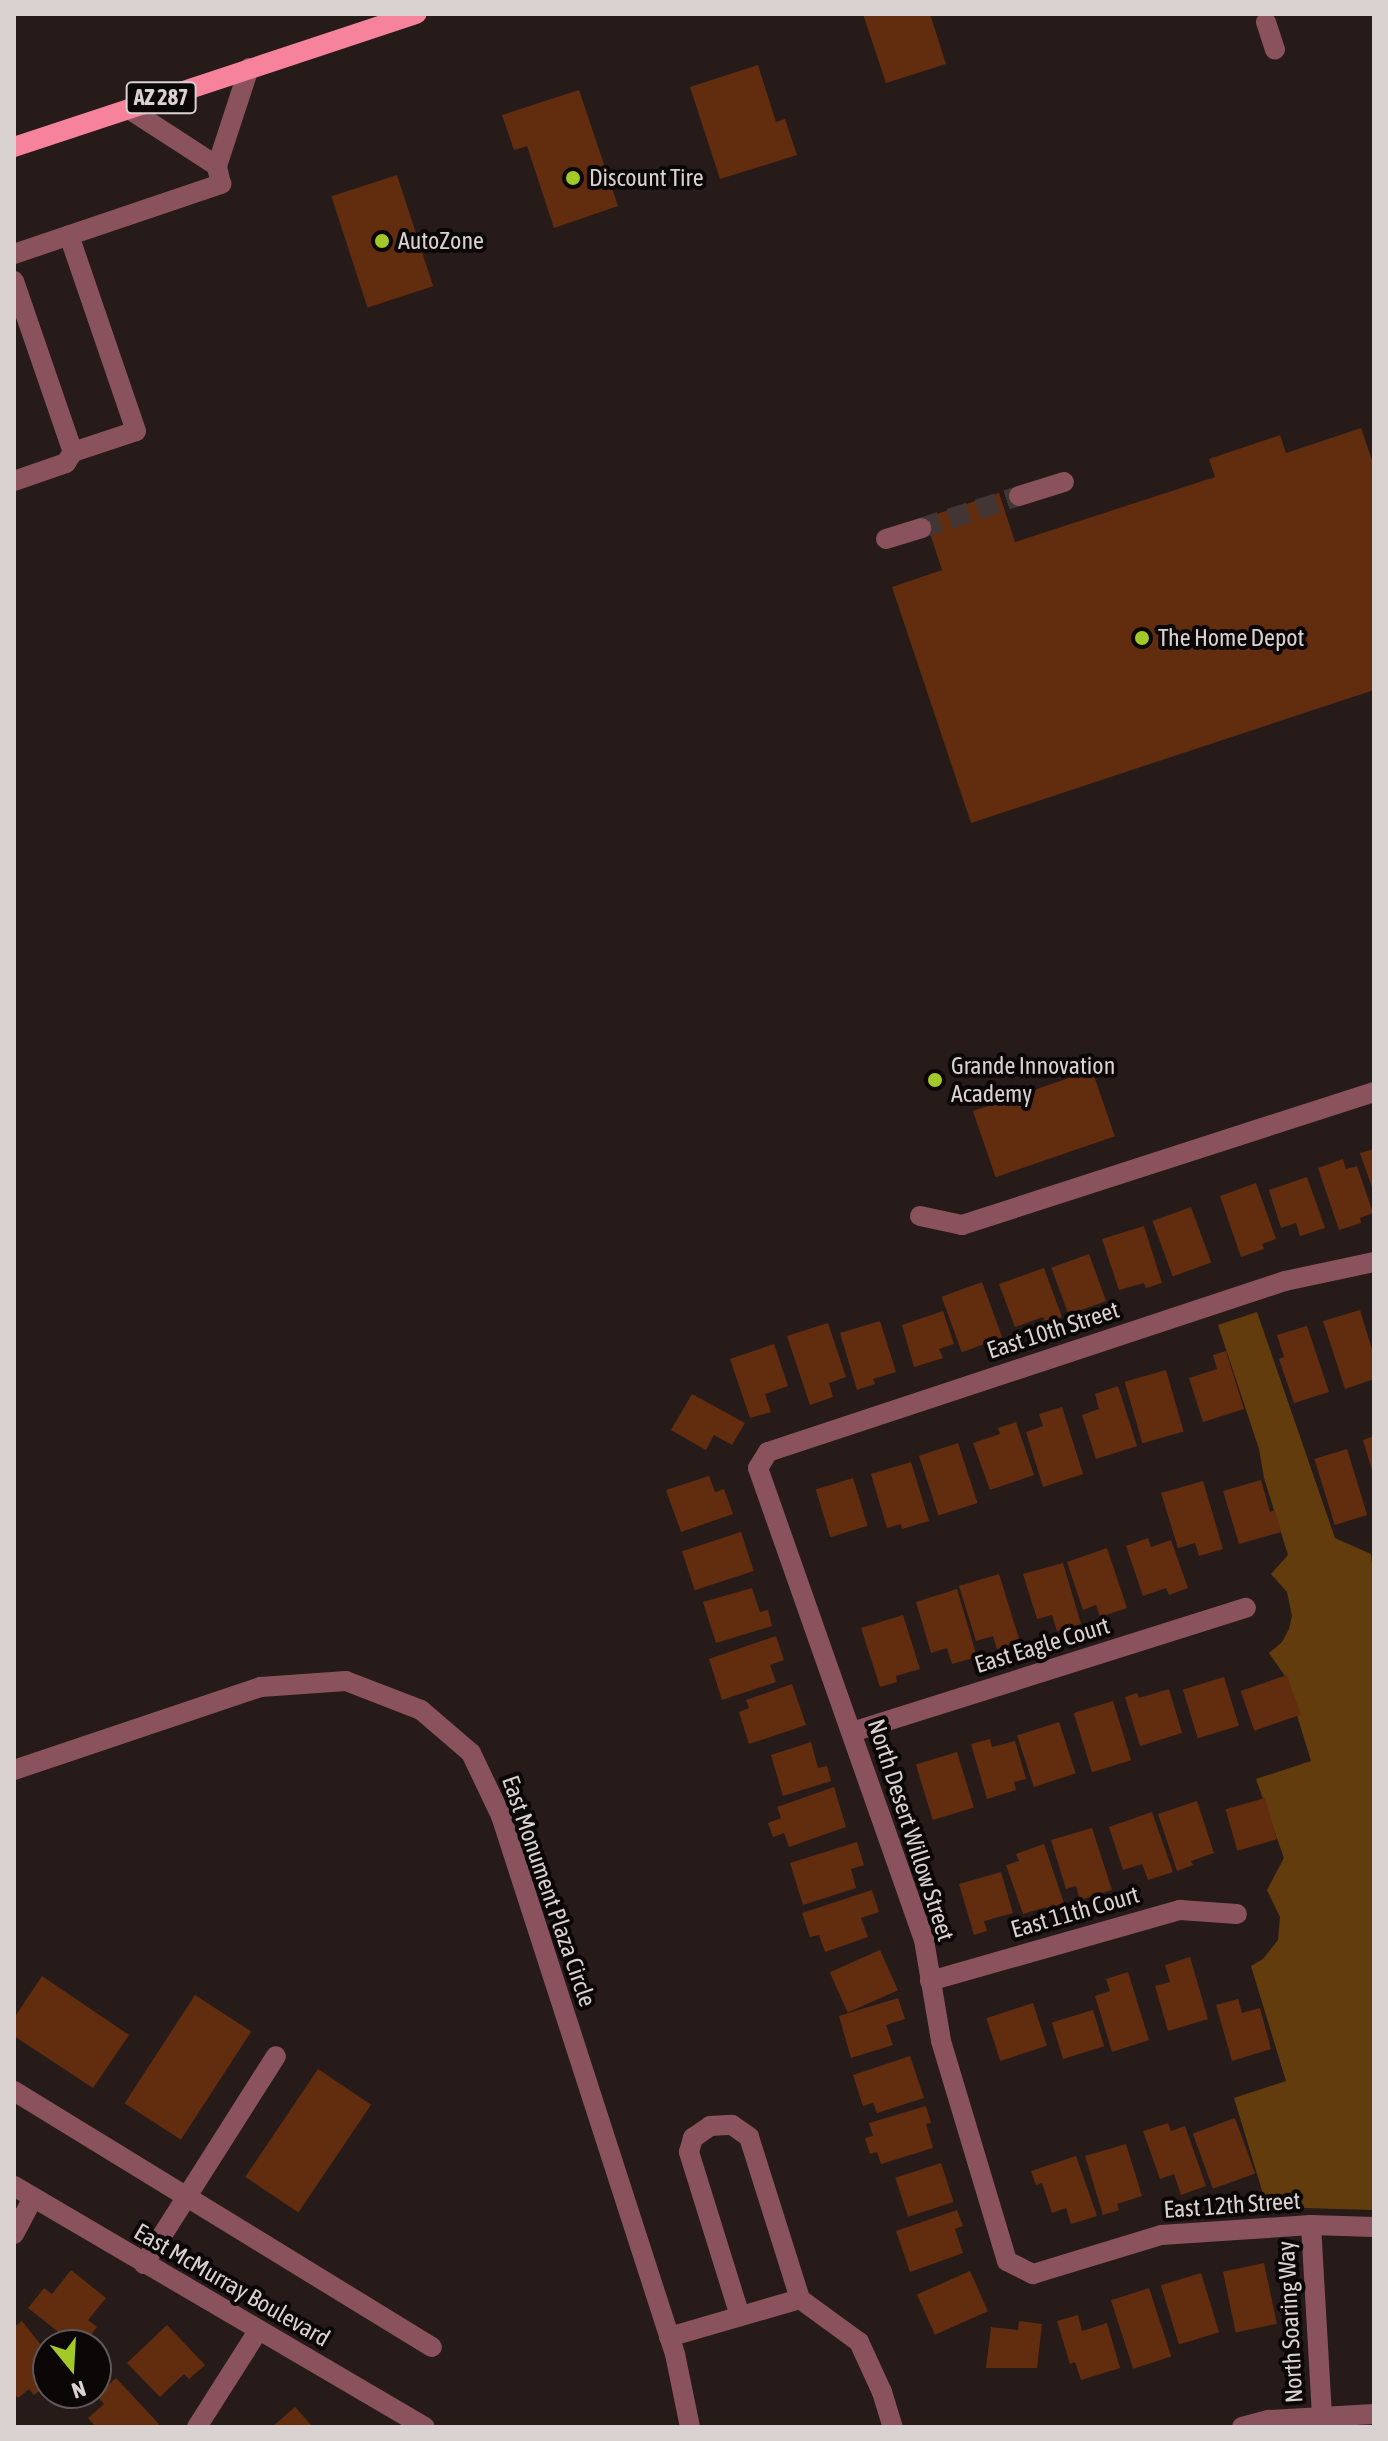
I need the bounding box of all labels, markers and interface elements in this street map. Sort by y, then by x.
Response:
road number: AZ 287 [125,80,197,116]
place label: Discount Tire [589,164,704,192]
marker: Discount Tire [564,169,582,187]
place label: AutoZone [398,227,484,255]
marker: AutoZone [373,232,391,250]
place label: The Home Depot [1158,624,1304,652]
marker: The Home Depot [1133,629,1151,647]
place label: Grande Innovation Academy [951,1052,1115,1108]
marker: Grande Innovation Academy [926,1071,944,1089]
street label: East 10th Street [983,1295,1123,1365]
street label: East Eagle Court [971,1611,1113,1679]
street label: North Desert Willow Street [862,1715,960,1945]
street label: East Monument Plaza Circle [496,1772,602,2010]
street label: East 11th Court [1008,1880,1142,1944]
street label: East 12th Street [1163,2186,1301,2224]
street label: East McMurray Boulevard [129,2217,335,2353]
street label: North Soaring Way [1271,2240,1309,2404]
north arrow [32,2329,112,2409]
text: N [69,2376,89,2404]

